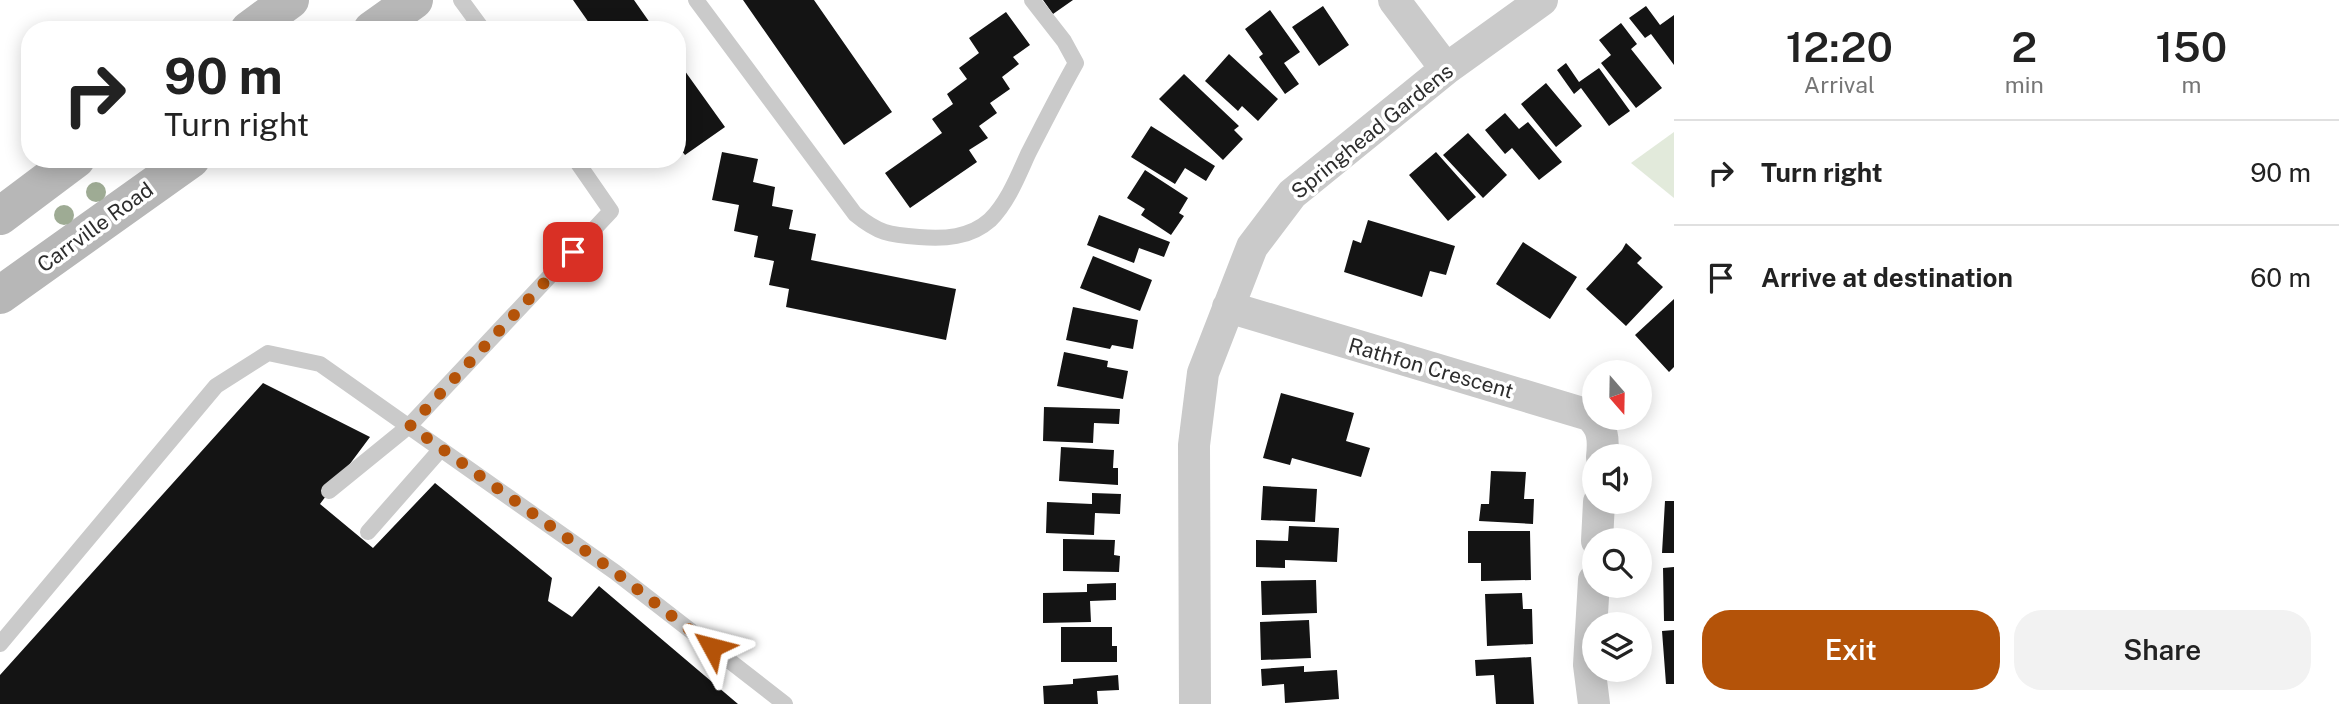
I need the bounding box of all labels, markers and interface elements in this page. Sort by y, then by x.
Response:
text: 12:20 [1786,22,1893,71]
text: 2 [2011,22,2037,71]
text: 150 [2156,22,2227,71]
text: 90 m [164,47,283,105]
icon: right [49,49,140,140]
street label: Springhead Gardens [1286,58,1458,204]
text: Arrival [1804,71,1875,98]
text: min [2005,71,2044,98]
text: m [2181,71,2201,98]
text: Turn right [164,106,309,143]
icon: right [1702,154,1740,192]
text: Turn right [1761,157,1883,188]
text: 90 m [2250,157,2311,188]
street label: Carrville Road [32,177,158,277]
pin [543,222,603,282]
icon: arrive [554,233,592,271]
icon: arrive [1702,259,1740,297]
text: Arrive at destination [1761,262,2013,293]
text: 60 m [2250,262,2311,293]
street label: Rathfon Crescent [1346,333,1516,403]
north arrow [1582,360,1652,430]
map controls [1582,360,1652,682]
button: sound [1582,444,1652,514]
button: search [1582,528,1652,598]
position arrow [675,610,749,684]
button: Exit [1702,610,2000,690]
button: Share [2014,610,2311,690]
button: layers [1582,612,1652,682]

